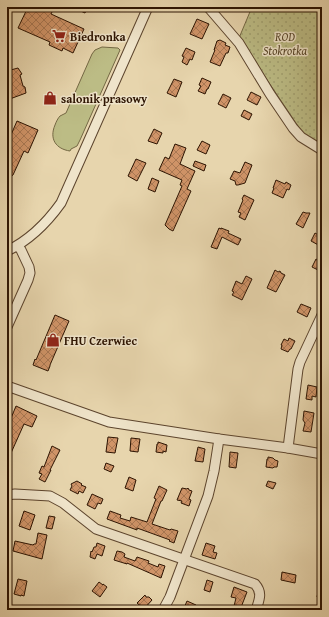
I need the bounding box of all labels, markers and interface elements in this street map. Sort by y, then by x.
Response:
supermarket icon: Biedronka [51,28,67,44]
place label: Biedronka [70,28,127,45]
park label: ROD Stokrotka [263,28,308,59]
shop icon: salonik prasowy [42,90,58,106]
place label: salonik prasowy [61,90,148,107]
shop icon: FHU Czerwiec [45,332,61,348]
place label: FHU Czerwiec [64,332,137,349]

